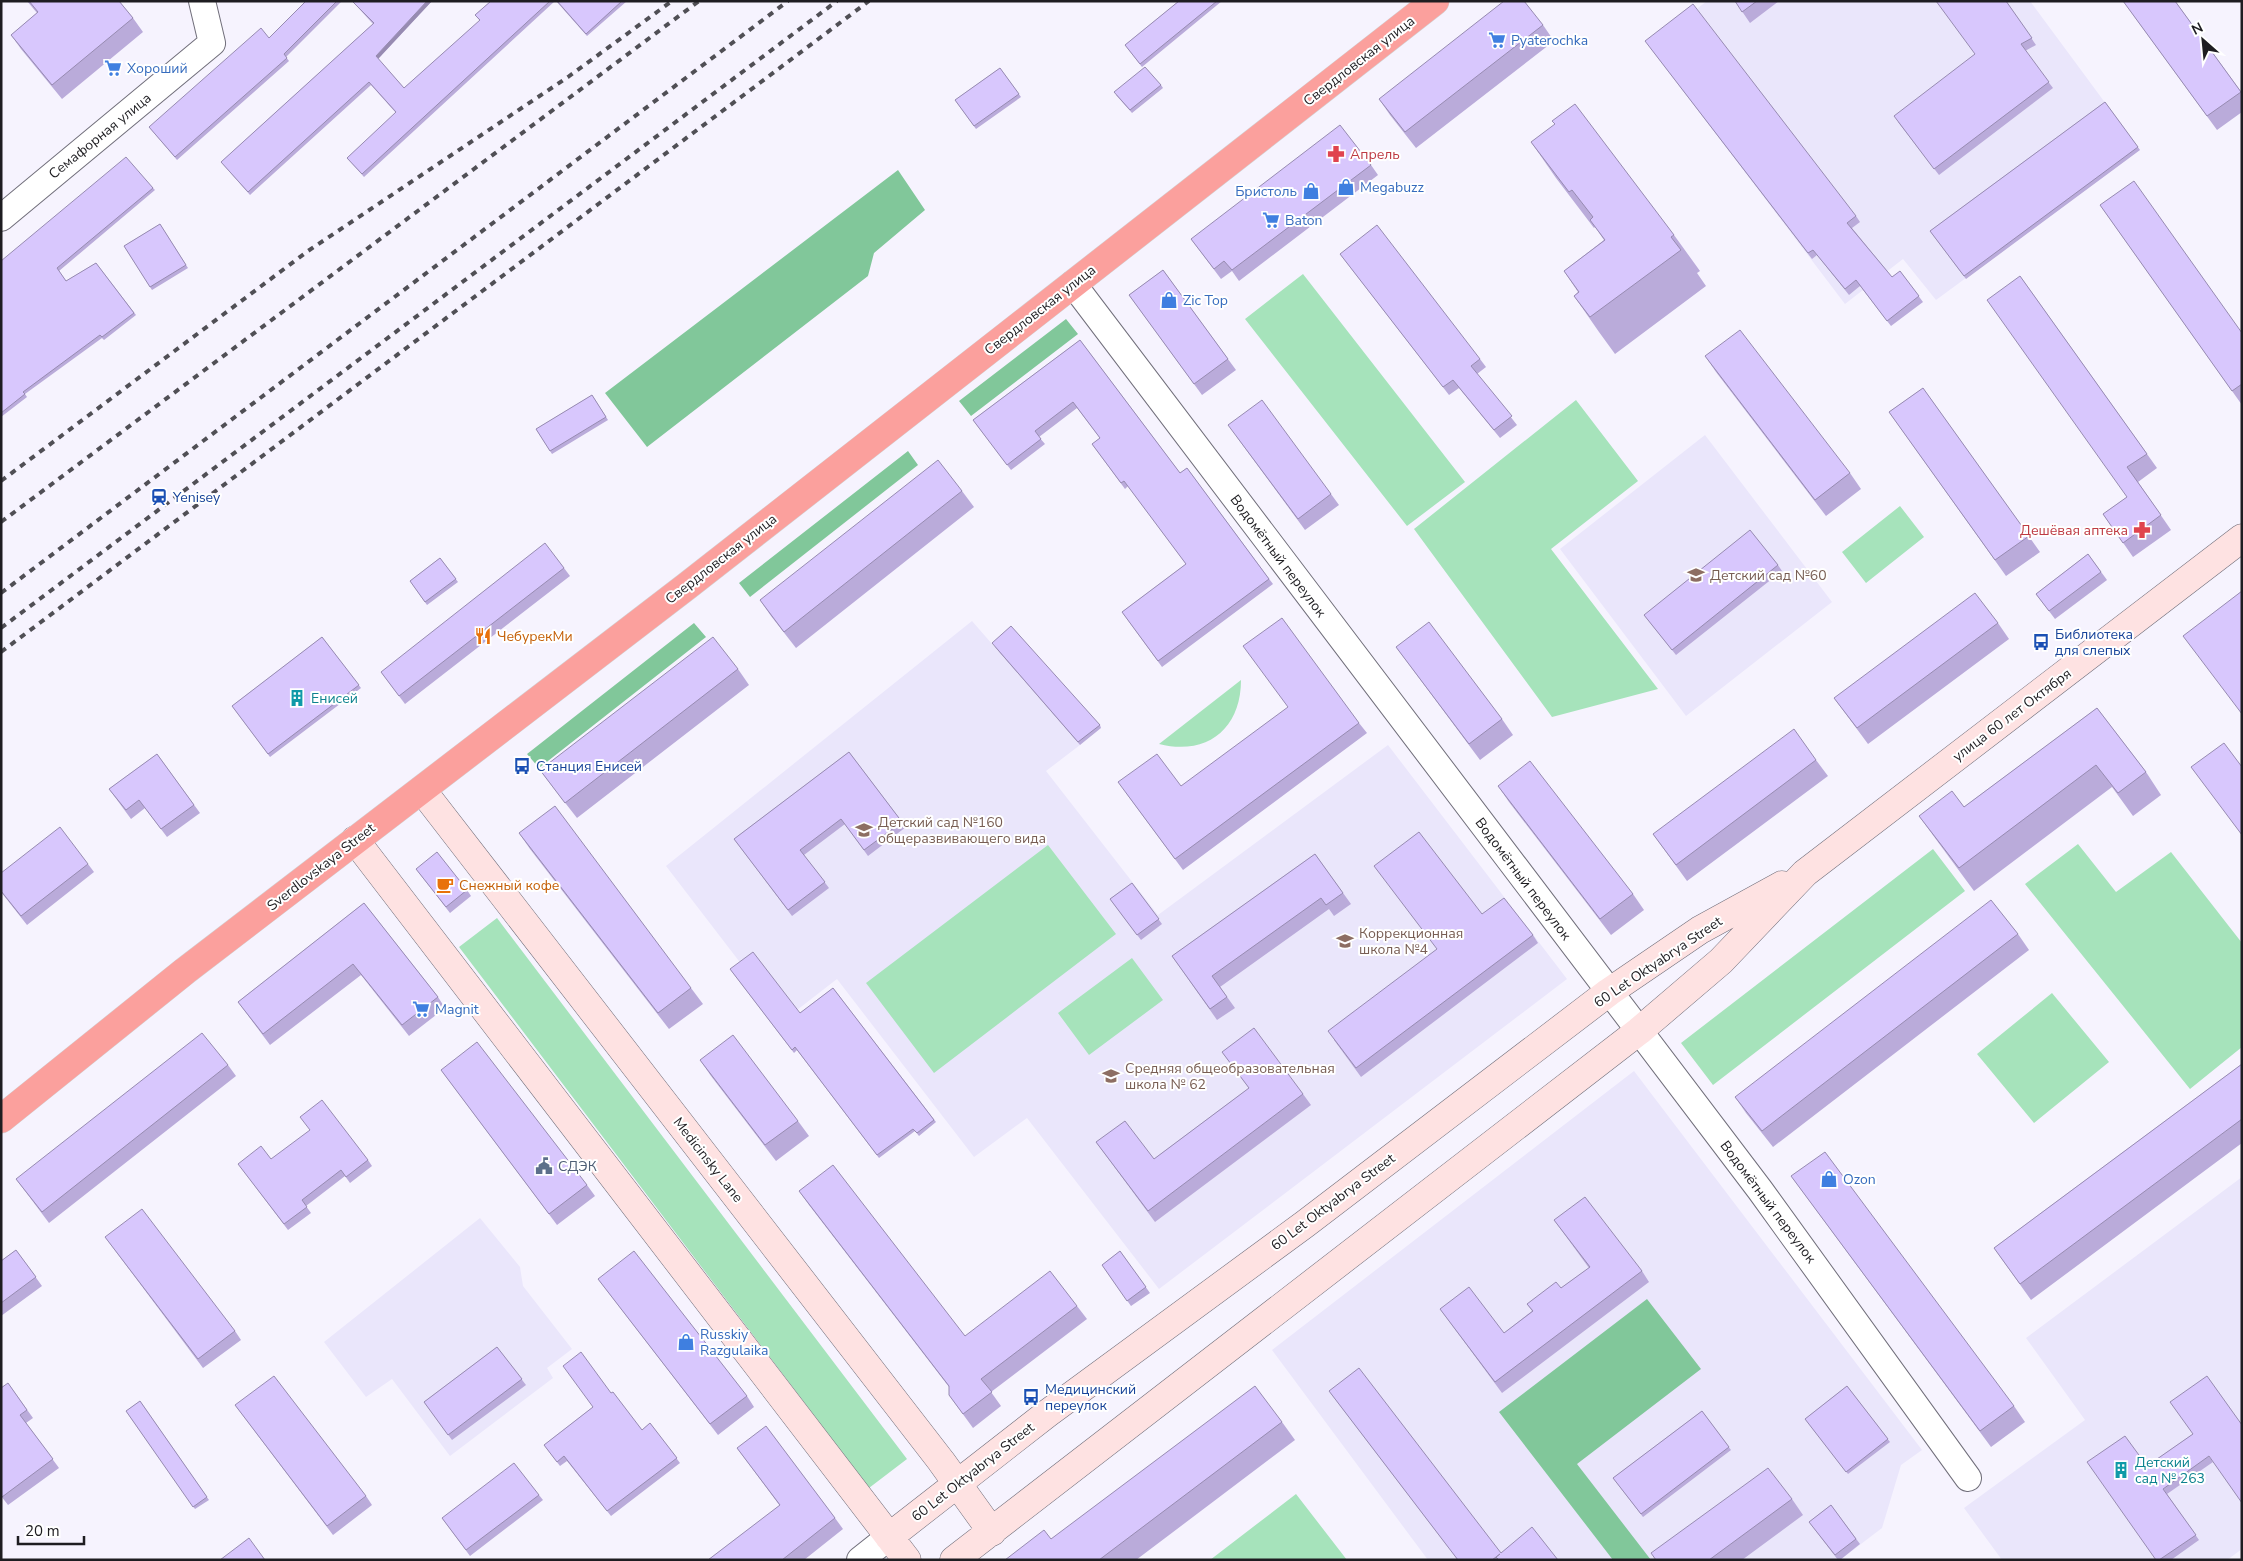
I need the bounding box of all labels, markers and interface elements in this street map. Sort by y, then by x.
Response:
street label: Свердловская улица [1299,11,1419,111]
north arrow [2178,15,2228,65]
text: N [2188,18,2206,40]
supermarket icon: Pyaterochka [1487,30,1507,50]
place label: Pyaterochka [1511,31,1588,50]
supermarket icon: Хороший [103,58,123,78]
place label: Хороший [127,59,188,78]
street label: Семафорная улица [45,89,155,183]
pharmacy icon: Апрель [1326,144,1346,164]
place label: Апрель [1350,145,1400,164]
shop icon: Megabuzz [1336,177,1356,197]
place label: Megabuzz [1360,178,1425,197]
shop icon: Бристоль [1301,181,1321,201]
place label: Бристоль [1235,182,1297,201]
supermarket icon: Baton [1261,210,1281,230]
place label: Baton [1285,211,1322,230]
street label: Свердловская улица [980,260,1100,360]
shop icon: Zic Top [1159,290,1179,310]
place label: Zic Top [1183,291,1228,310]
station icon: Yenisey [149,487,169,507]
place label: Yenisey [172,488,221,507]
street label: Водомётный переулок [1226,491,1331,622]
street label: Свердловская улица [661,509,781,609]
pharmacy icon: Дешёвая аптека [2132,520,2152,540]
place label: Дешёвая аптека [2020,521,2128,540]
school or university icon: Детский сад №60 [1686,565,1706,585]
place label: Детский сад №60 [1710,566,1827,585]
place label: Библиотека для слепых [2055,625,2133,660]
restaurant icon: ЧебурекМи [473,626,493,646]
place label: ЧебурекМи [497,627,573,646]
bus stop icon: Библиотека для слепых [2031,632,2051,652]
street label: улица 60 лет Октября [1949,664,2075,766]
building icon: Енисей [287,688,307,708]
place label: Енисей [311,689,358,708]
bus stop icon: Станция Енисей [512,756,532,776]
place label: Станция Енисей [536,757,642,776]
place label: Детский сад №160 общеразвивающего вида [878,813,1046,848]
street label: Водомётный переулок [1471,814,1576,945]
street label: Sverdlovskaya Street [263,819,379,915]
school or university icon: Детский сад №160 общеразвивающего вида [854,820,874,840]
cafe icon: Снежный кофе [435,875,455,895]
place label: Снежный кофе [459,876,559,895]
street label: 60 Let Oktyabrya Street [1590,912,1726,1012]
place label: Коррекционная школа №4 [1359,924,1463,959]
school or university icon: Коррекционная школа №4 [1335,931,1355,951]
supermarket icon: Magnit [411,999,431,1019]
place label: Magnit [435,1000,479,1019]
place label: Средняя общеобразовательная школа № 62 [1125,1059,1335,1094]
school or university icon: Средняя общеобразовательная школа № 62 [1101,1066,1121,1086]
street label: Medicinsky Lane [669,1113,747,1207]
street label: Водомётный переулок [1716,1137,1821,1268]
street label: 60 Let Oktyabrya Street [1267,1149,1399,1255]
public building icon: СДЭК [534,1156,554,1176]
place label: СДЭК [558,1157,597,1176]
shop icon: Ozon [1819,1169,1839,1189]
place label: Ozon [1843,1170,1876,1189]
place label: Russkiy Razgulaika [700,1325,768,1360]
shop icon: Russkiy Razgulaika [676,1332,696,1352]
place label: Медицинский переулок [1045,1380,1136,1415]
bus stop icon: Медицинский переулок [1021,1387,1041,1407]
street label: 60 Let Oktyabrya Street [908,1418,1038,1526]
place label: Детский сад № 263 [2135,1453,2205,1488]
building icon: Детский сад № 263 [2111,1460,2131,1480]
scale bar [18,1514,84,1546]
text: 20 m [25,1521,60,1541]

